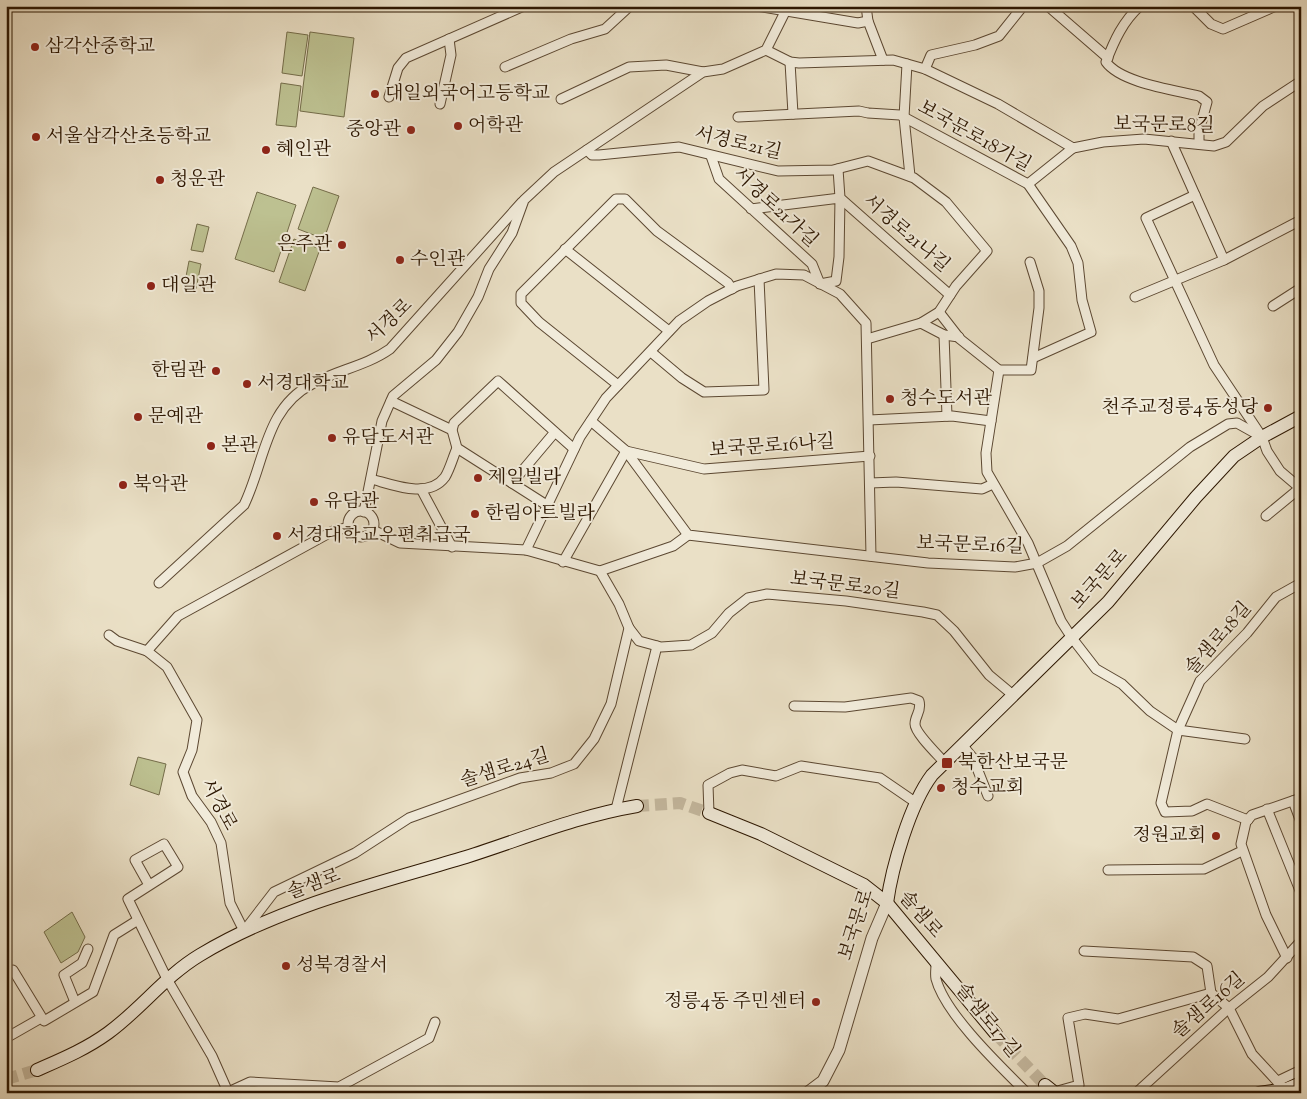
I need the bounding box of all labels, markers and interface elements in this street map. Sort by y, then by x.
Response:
place label: 삼각산중학교 [45,34,155,61]
marker: 삼각산중학교 [29,41,41,53]
place label: 대일외국어고등학교 [385,81,550,108]
marker: 대일외국어고등학교 [369,88,381,100]
street label: 보국문로18가길 [912,95,1036,179]
street label: 보국문로8길 [1113,112,1215,140]
place label: 어학관 [468,113,524,140]
place label: 중앙관 [346,117,402,144]
marker: 어학관 [452,120,464,132]
street label: 서경로21길 [692,121,784,167]
place label: 서울삼각산초등학교 [46,124,211,151]
marker: 중앙관 [405,124,417,136]
marker: 서울삼각산초등학교 [30,131,42,143]
place label: 혜인관 [276,137,332,164]
marker: 혜인관 [260,144,272,156]
street label: 서경로21가길 [727,162,823,254]
place label: 청운관 [170,167,226,194]
marker: 청운관 [154,174,166,186]
street label: 서경로21나길 [857,189,955,279]
place label: 은주관 [277,232,333,259]
marker: 은주관 [336,239,348,251]
place label: 수인관 [410,247,466,274]
marker: 수인관 [394,254,406,266]
place label: 대일관 [161,273,217,300]
marker: 대일관 [145,280,157,292]
street label: 서경로 [361,293,419,351]
place label: 한림관 [151,358,207,385]
marker: 한림관 [210,365,222,377]
place label: 서경대학교 [257,371,349,398]
marker: 서경대학교 [241,378,253,390]
place label: 청수도서관 [900,386,992,413]
marker: 청수도서관 [884,393,896,405]
place label: 천주교정릉4동성당 [1102,395,1259,422]
marker: 천주교정릉4동성당 [1262,402,1274,414]
place label: 문예관 [148,404,204,431]
marker: 문예관 [132,411,144,423]
place label: 유담도서관 [342,425,434,452]
street label: 보국문로16나길 [708,429,836,465]
marker: 유담도서관 [326,432,338,444]
place label: 본관 [221,433,258,460]
marker: 본관 [205,440,217,452]
place label: 제일빌라 [488,465,561,492]
place label: 북악관 [133,472,189,499]
marker: 제일빌라 [472,472,484,484]
marker: 북악관 [117,479,129,491]
place label: 유담관 [324,489,380,516]
marker: 유담관 [308,496,320,508]
place label: 한림아트빌라 [485,501,595,528]
marker: 한림아트빌라 [469,508,481,520]
place label: 서경대학교우편취급국 [287,523,471,550]
marker: 서경대학교우편취급국 [271,530,283,542]
street label: 보국문로16길 [916,531,1024,561]
street label: 보국문로 [1065,544,1135,616]
street label: 보국문로20길 [788,566,902,606]
street label: 솔샘로18길 [1179,596,1259,682]
street label: 솔샘로24길 [457,743,553,795]
place label: 북한산보국문 [958,750,1068,777]
marker: 북한산보국문 [940,756,954,770]
street label: 서경로 [193,774,243,836]
place label: 청수교회 [951,775,1024,802]
marker: 청수교회 [935,782,947,794]
place label: 정원교회 [1133,823,1206,850]
marker: 정원교회 [1210,830,1222,842]
street label: 솔샘로 [284,863,344,907]
street label: 솔샘로 [892,885,948,945]
street label: 보국문로 [833,886,881,964]
place label: 성북경찰서 [296,953,388,980]
marker: 성북경찰서 [280,960,292,972]
street label: 솔샘로16길 [1166,967,1252,1045]
street label: 솔샘로17길 [948,978,1026,1064]
place label: 정릉4동 주민센터 [664,989,806,1016]
marker: 정릉4동 주민센터 [810,996,822,1008]

